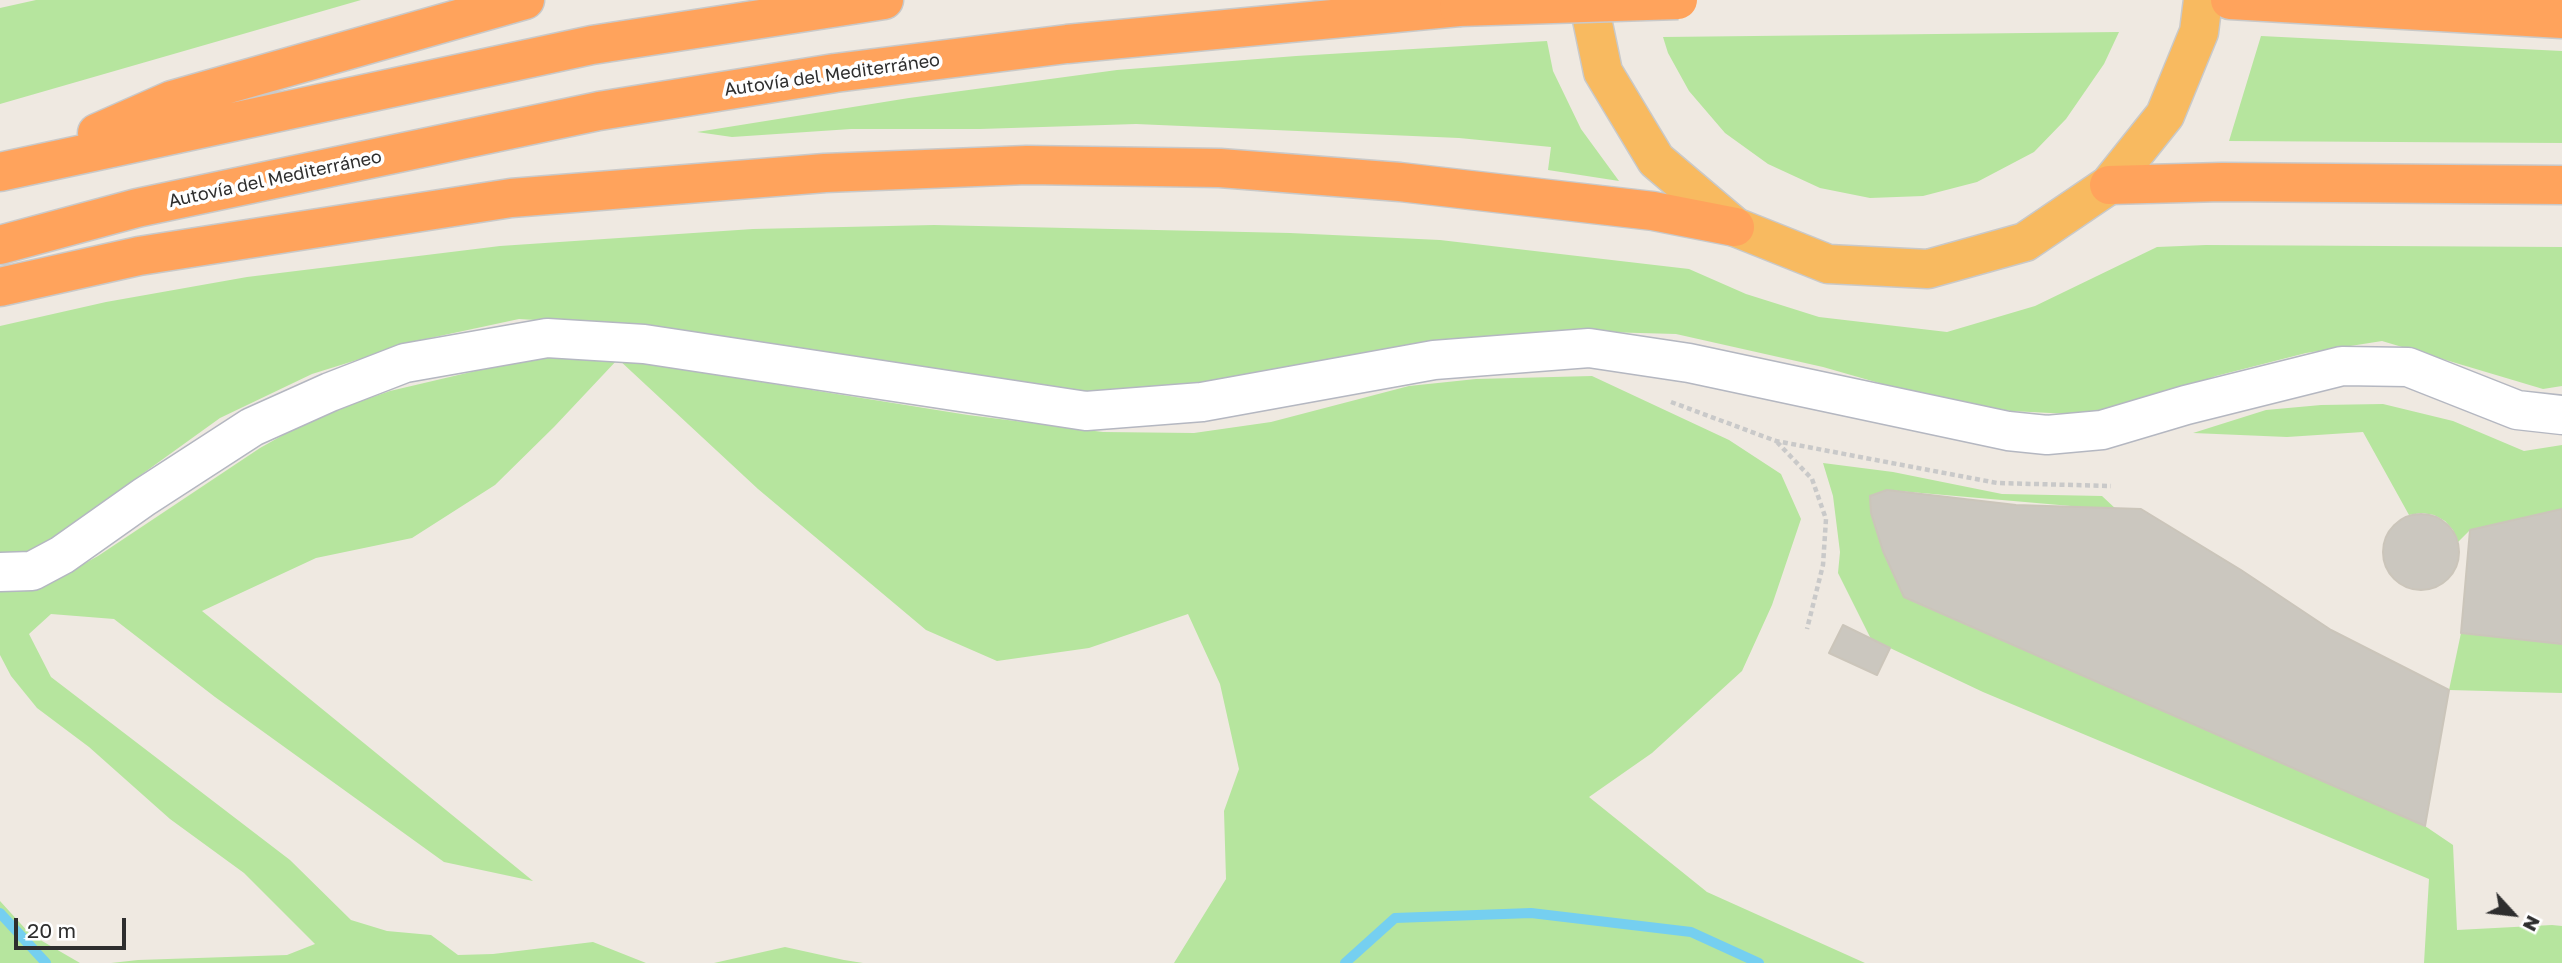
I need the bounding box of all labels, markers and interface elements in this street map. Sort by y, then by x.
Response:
street label: Autovía del Mediterráneo [723,49,941,101]
street label: Autovía del Mediterráneo [166,146,384,212]
north arrow [2478,879,2548,949]
scale bar [18,904,130,948]
text: N [2519,912,2546,935]
text: 20 m [27,917,76,943]

